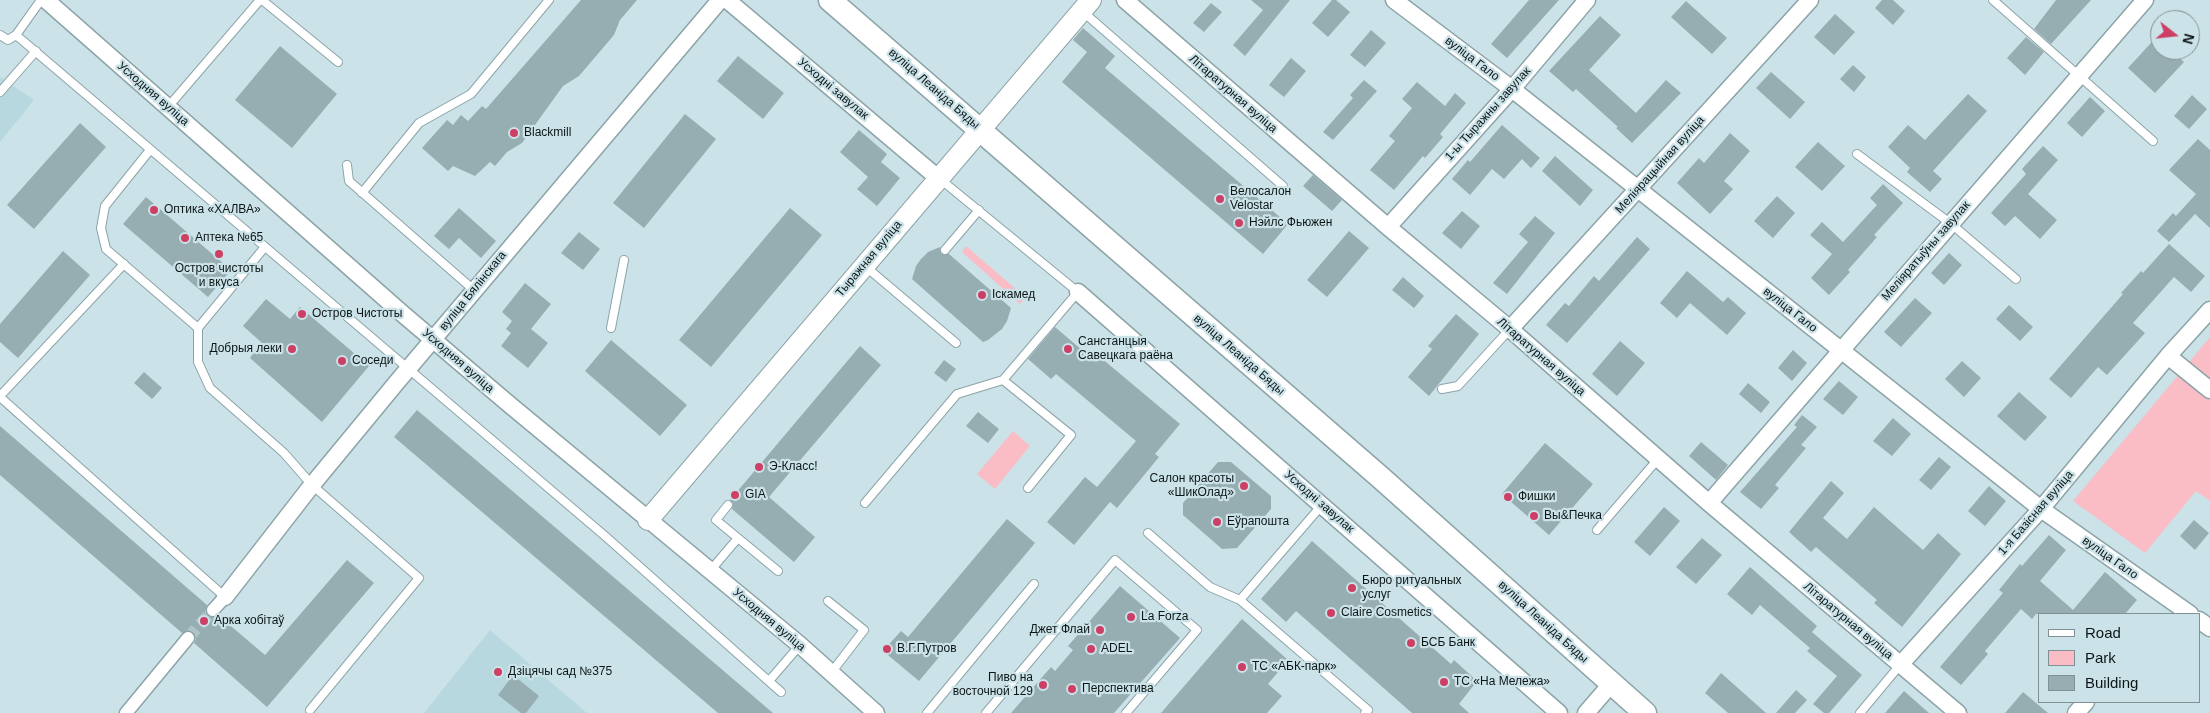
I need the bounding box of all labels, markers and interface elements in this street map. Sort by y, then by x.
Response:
north arrow [2150,10,2200,60]
text: N [2179,32,2198,46]
street label: вуліца Гало [1442,34,1502,84]
street label: вуліца Леаніда Бяды [886,46,982,132]
street label: Літаратурная вуліца [1186,52,1280,136]
street label: Усходні завулак [795,55,871,123]
street label: Усходняя вуліца [114,59,192,129]
street label: 1-ы Тыражны завулак [1442,64,1534,164]
street label: Меліярацыйная вуліца [1612,113,1708,217]
place label: Blackmill [524,126,571,140]
marker: Blackmill [508,127,520,139]
place label: Велосалон Velostar [1230,185,1291,213]
marker: Велосалон Velostar [1214,193,1226,205]
street label: Меліяратыўны завулак [1879,198,1973,304]
place label: Оптика «ХАЛВА» [164,203,261,217]
marker: Оптика «ХАЛВА» [148,204,160,216]
place label: Нэйлс Фьюжен [1249,216,1332,230]
marker: Нэйлс Фьюжен [1233,217,1245,229]
street label: Тыражная вуліца [833,218,905,300]
place label: Аптека №65 [195,231,263,245]
marker: Аптека №65 [179,232,191,244]
marker: Остров чистоты и вкуса [213,248,225,260]
street label: вуліца Бялінскага [437,248,509,334]
place label: Остров чистоты и вкуса [175,262,263,290]
street label: вуліца Гало [1760,284,1820,336]
place label: Іскамед [992,288,1035,302]
marker: Іскамед [976,289,988,301]
place label: Остров Чистоты [312,307,402,321]
marker: Остров Чистоты [296,308,308,320]
street label: вуліца Леаніда Бяды [1191,312,1287,398]
street label: Літаратурная вуліца [1494,315,1588,399]
street label: Усходняя вуліца [419,326,497,396]
place label: Санстанцыя Савецкага раёна [1078,335,1173,363]
place label: Добрыя леки [209,342,282,356]
marker: Добрыя леки [286,343,298,355]
marker: Санстанцыя Савецкага раёна [1062,343,1074,355]
place label: Соседи [352,354,393,368]
marker: Соседи [336,355,348,367]
place label: Э-Класс! [769,460,818,474]
marker: Э-Класс! [753,461,765,473]
street label: Усходні завулак [1281,468,1357,536]
street label: 1-я Базісная вуліца [1995,468,2077,558]
place label: Салон красоты «ШикОлад» [1149,472,1234,500]
marker: Салон красоты «ШикОлад» [1238,480,1250,492]
place label: GIA [745,488,766,502]
marker: GIA [729,489,741,501]
place label: Фишки [1518,490,1555,504]
marker: Фишки [1502,491,1514,503]
place label: Вы&Печка [1544,509,1602,523]
marker: Вы&Печка [1528,510,1540,522]
place label: Еўрапошта [1227,515,1289,529]
marker: Еўрапошта [1211,516,1223,528]
street label: вуліца Гало [2079,534,2141,582]
place label: Бюро ритуальных услуг [1362,574,1462,602]
street label: вуліца Леаніда Бяды [1495,578,1591,666]
street label: Літаратурная вуліца [1800,579,1896,663]
marker: Бюро ритуальных услуг [1346,582,1358,594]
street label: Усходняя вуліца [730,586,808,654]
place label: Claire Cosmetics [1341,606,1432,620]
marker: Claire Cosmetics [1325,607,1337,619]
place label: La Forza [1141,610,1188,624]
marker: La Forza [1125,611,1137,623]
legend [2038,613,2200,703]
place label: Арка хобітаў [214,614,284,628]
marker: Арка хобітаў [198,615,210,627]
place label: Джет Флай [1030,623,1090,637]
marker: Джет Флай [1094,624,1106,636]
text: Road [2085,624,2121,641]
place label: БСБ Банк [1421,636,1475,650]
marker: БСБ Банк [1405,637,1417,649]
place label: В.Г.Путров [897,642,957,656]
place label: ADEL [1101,642,1132,656]
marker: В.Г.Путров [881,643,893,655]
marker: ADEL [1085,643,1097,655]
text: Park [2085,649,2116,666]
place label: ТС «АБК-парк» [1252,660,1337,674]
marker: ТС «АБК-парк» [1236,661,1248,673]
place label: Дзіцячы сад №375 [508,665,612,679]
marker: Дзіцячы сад №375 [492,666,504,678]
place label: Пиво на восточной 129 [953,671,1033,699]
text: Building [2085,674,2138,691]
place label: ТС «На Мележа» [1454,675,1550,689]
marker: ТС «На Мележа» [1438,676,1450,688]
marker: Пиво на восточной 129 [1037,679,1049,691]
place label: Перспектива [1082,682,1154,696]
marker: Перспектива [1066,683,1078,695]

